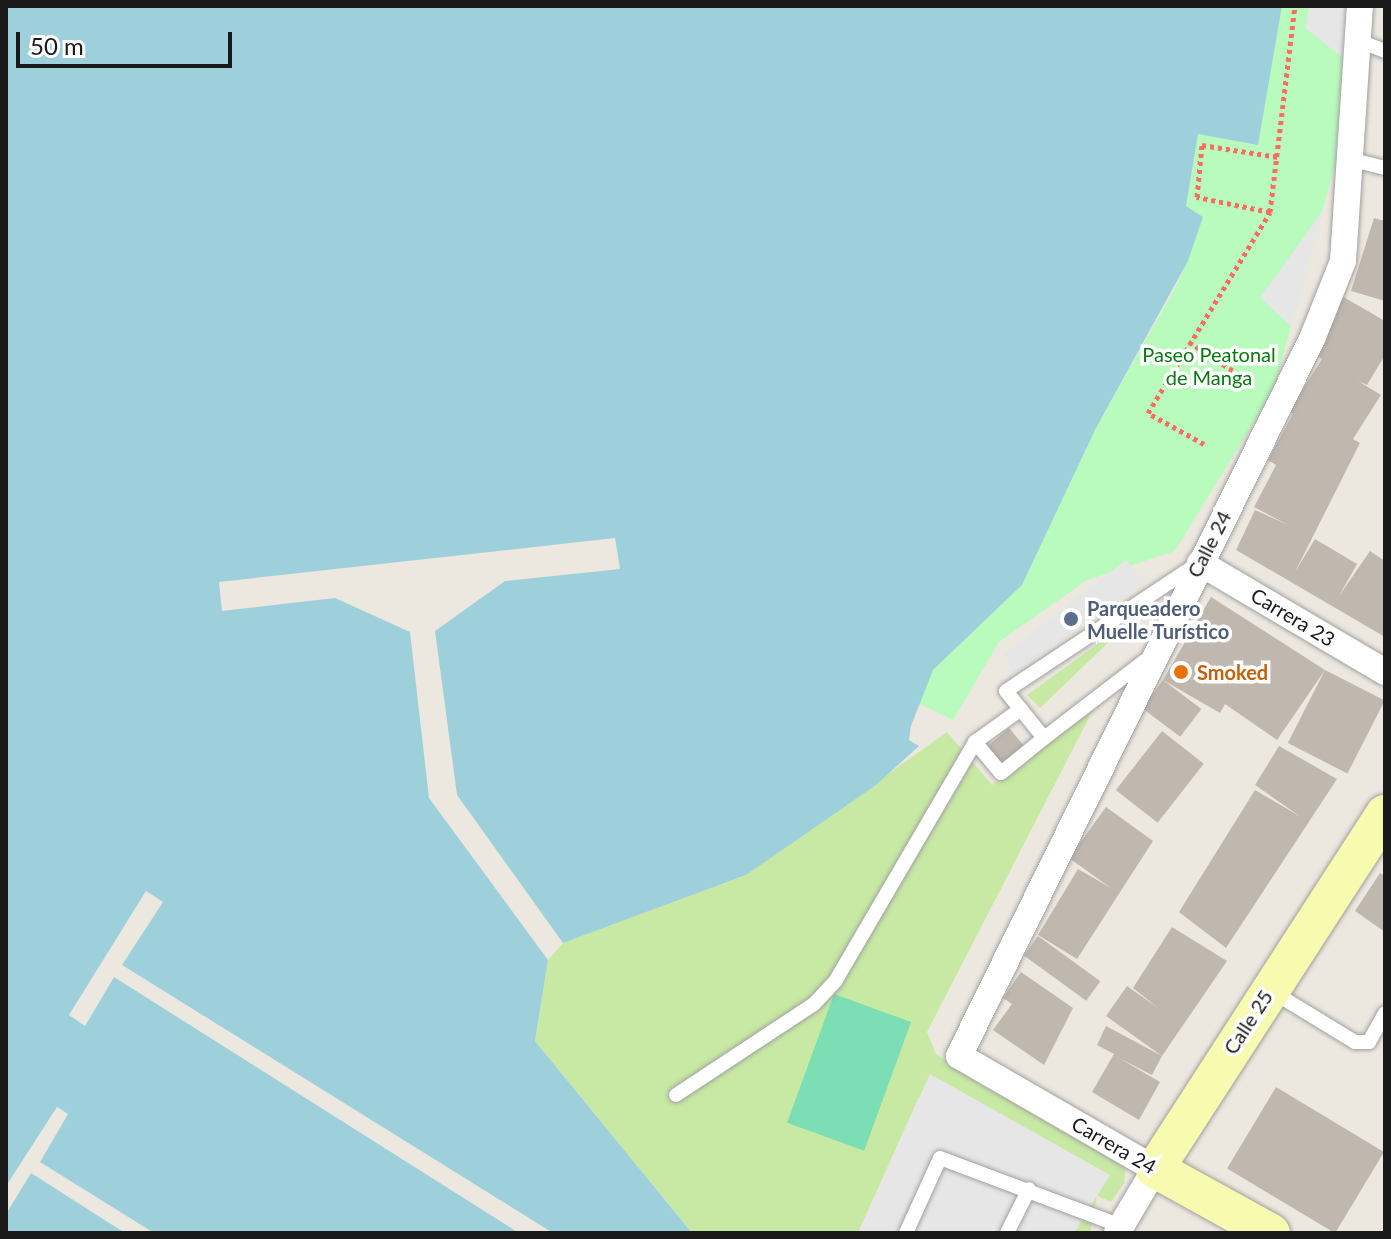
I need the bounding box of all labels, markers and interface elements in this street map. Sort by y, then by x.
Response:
scale bar [20,16,236,66]
text: 50 m [30,31,84,60]
park label: Paseo Peatonal de Manga [1142,342,1276,389]
street label: Calle 24 [1182,507,1236,581]
street label: Carrera 23 [1247,583,1339,651]
place label: Parqueadero Muelle Turístico [1087,596,1230,643]
marker: Parqueadero Muelle Turístico [1062,610,1080,628]
place label: Smoked [1197,660,1268,684]
marker: Smoked [1172,663,1190,681]
street label: Calle 25 [1218,985,1278,1059]
street label: Carrera 24 [1068,1111,1160,1179]

